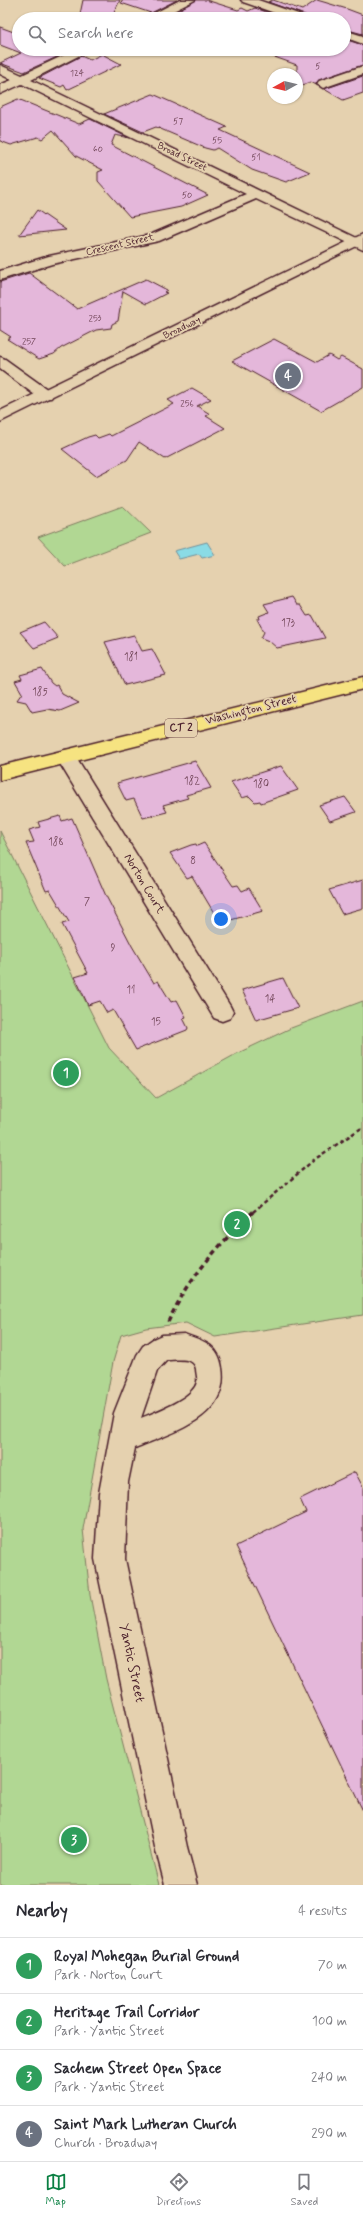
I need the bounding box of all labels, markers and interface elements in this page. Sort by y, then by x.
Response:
search box [12,12,351,56]
icon: search [26,23,48,45]
text: Search here [58,24,134,44]
house number: 5 [315,61,321,72]
house number: 124 [70,68,85,79]
north arrow [267,68,303,104]
house number: 57 [173,116,183,127]
house number: 55 [212,135,222,146]
street label: Broad Street [155,139,209,175]
house number: 60 [93,144,103,155]
house number: 51 [251,152,261,163]
house number: 50 [182,190,192,201]
street label: Crescent Street [85,231,156,259]
house number: 253 [89,313,102,324]
street label: Broadway [161,313,203,343]
house number: 257 [22,336,36,347]
pin: 4 [275,361,301,391]
house number: 256 [180,398,194,409]
house number: 173 [281,617,295,630]
house number: 181 [124,650,138,664]
house number: 185 [32,685,48,699]
street label: Washington Street [204,691,299,730]
road number: CT 2 [165,719,197,737]
house number: 182 [184,774,200,788]
house number: 180 [253,777,269,791]
house number: 188 [48,835,64,849]
street label: Norton Court [120,851,168,917]
house number: 8 [190,855,196,868]
house number: 7 [84,896,90,909]
your location [211,909,231,929]
house number: 9 [111,942,116,955]
house number: 11 [127,984,135,997]
house number: 14 [265,993,275,1006]
house number: 15 [151,1016,161,1029]
pin: 1 [53,1058,79,1088]
pin: 2 [224,1209,250,1239]
street label: Yantic Street [115,1622,149,1704]
pin: 3 [61,1825,87,1855]
text: Nearby [16,1900,68,1922]
text: 4 results [298,1903,347,1920]
text: Royal Mohegan Burial Ground [54,1947,239,1967]
text: 1 [26,1957,32,1974]
text: 70 m [318,1957,347,1974]
text: Park · Norton Court [54,1967,163,1984]
text: Heritage Trail Corridor [54,2003,200,2023]
text: 2 [26,2013,32,2030]
text: 100 m [312,2013,347,2030]
text: Park · Yantic Street [54,2023,164,2040]
text: Sachem Street Open Space [54,2059,222,2079]
text: 3 [26,2069,32,2086]
text: 240 m [311,2069,347,2086]
text: Park · Yantic Street [54,2079,164,2096]
text: Saint Mark Lutheran Church [54,2115,237,2135]
text: 4 [25,2125,33,2142]
text: 290 m [311,2125,347,2142]
text: Church · Broadway [54,2135,157,2152]
tab: Map [45,2171,67,2209]
tab: Directions [156,2171,201,2209]
tab: Saved [291,2171,318,2209]

